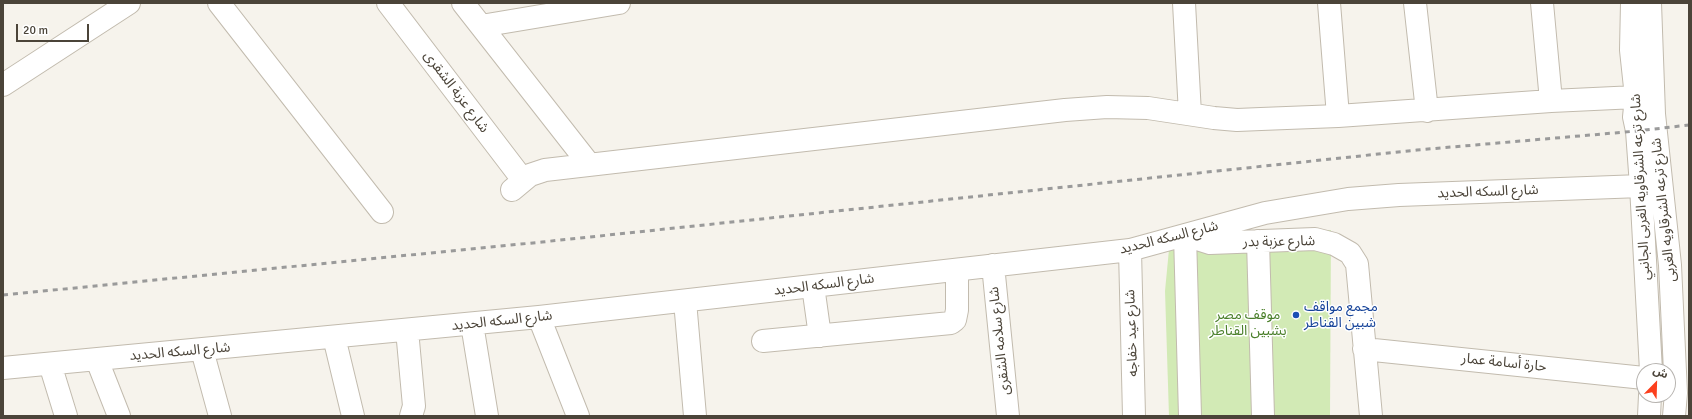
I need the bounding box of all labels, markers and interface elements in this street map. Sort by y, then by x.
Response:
scale bar [18,16,91,42]
text: 20 m [23,23,48,38]
street label: شارع عزبة الشقرى [420,48,492,136]
street label: شارع ترعه الشرقاويه الغربى الجانبي [1628,93,1654,281]
street label: شارع ترعه الشرقاويه الغربى [1648,137,1680,283]
street label: شارع السكه الحديد [1437,182,1539,202]
street label: شارع السكه الحديد [1118,218,1220,258]
street label: شارع عزبة بدر [1243,233,1315,251]
street label: شارع السكه الحديد [773,270,875,300]
street label: شارع سلامه الشقرى [986,286,1014,396]
street label: شارع عيد خفاجه [1122,289,1142,377]
place label: مجمع مواقف شبين القناطر [1304,299,1378,332]
street label: شارع السكه الحديد [451,307,553,335]
park label: موقف مصر بشبين القناطر [1210,307,1286,340]
marker: مجمع مواقف شبين القناطر [1291,310,1301,320]
street label: شارع السكه الحديد [129,339,231,365]
street label: حارة أسامة عمار [1461,350,1547,376]
north arrow [1636,363,1676,403]
text: ش [1651,363,1670,381]

